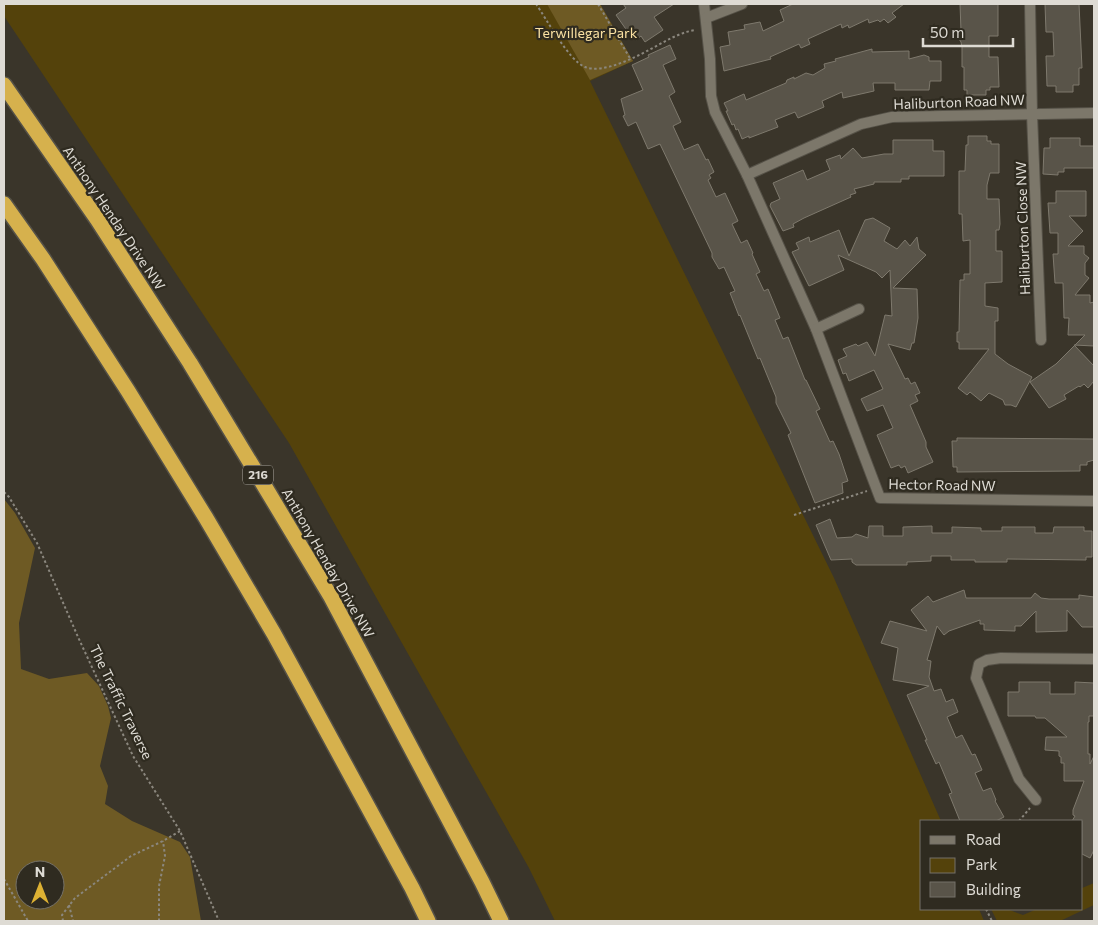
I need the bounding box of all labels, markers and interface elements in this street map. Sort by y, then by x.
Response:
scale bar [923,15,1013,47]
text: 50 m [930,23,964,41]
park label: Terwillegar Park [535,24,638,41]
street label: Haliburton Road NW [893,91,1025,112]
street label: Anthony Henday Drive NW [60,142,169,293]
street label: Haliburton Close NW [1012,161,1033,295]
road number: 216 [243,466,273,484]
street label: Hector Road NW [888,475,996,494]
street label: Anthony Henday Drive NW [279,485,378,641]
street label: The Traffic Traverse [86,642,157,762]
legend [920,820,1083,910]
text: Road [966,830,1001,848]
text: Park [966,855,997,873]
north arrow [15,860,65,910]
text: N [35,863,45,880]
text: Building [966,880,1021,898]

